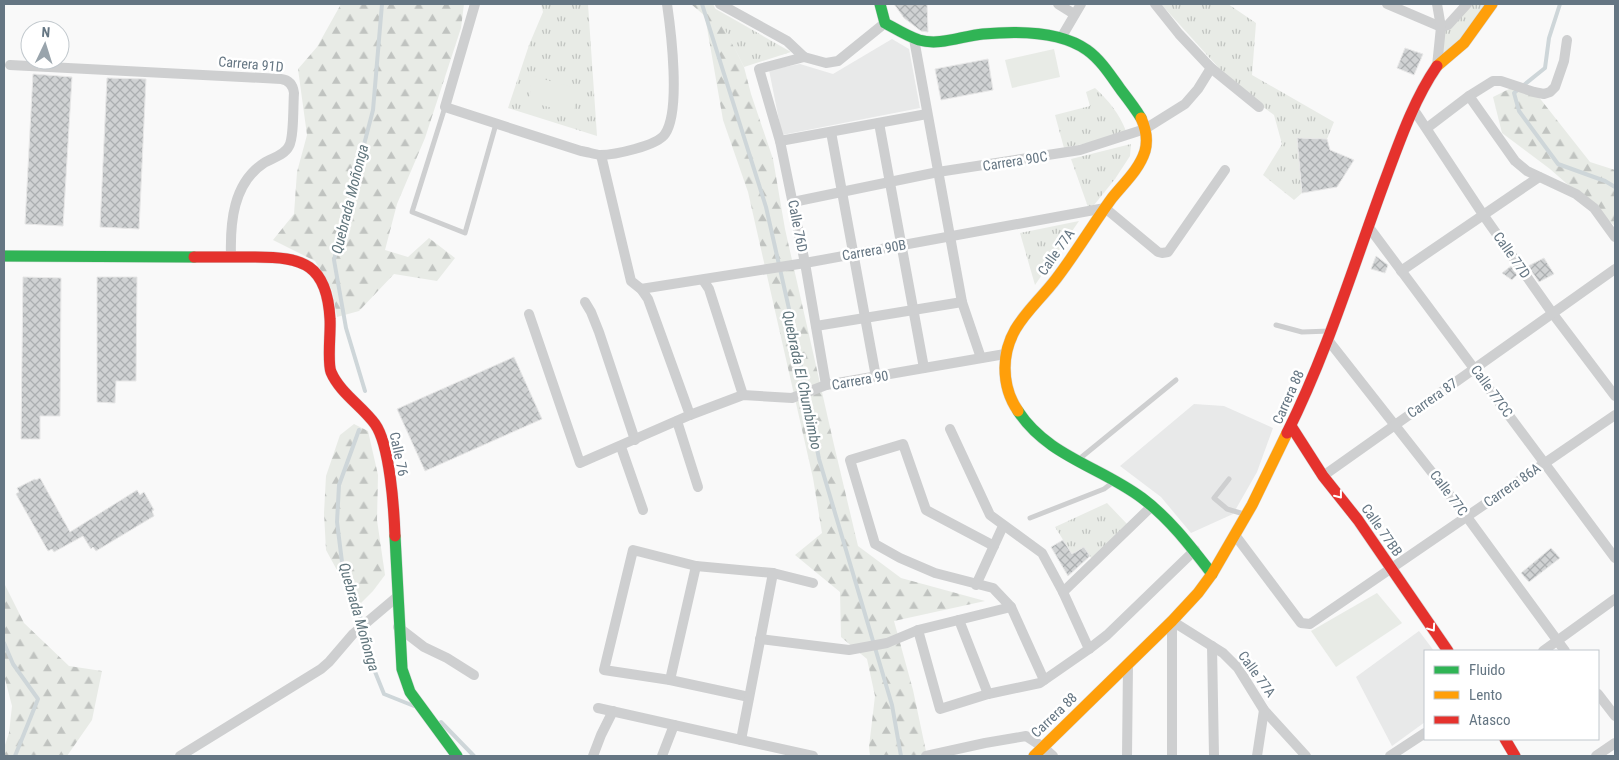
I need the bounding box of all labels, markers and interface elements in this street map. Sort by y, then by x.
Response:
north arrow [20,20,70,70]
text: N [41,24,51,40]
street label: Carrera 91D [218,53,284,75]
water label: Quebrada Moñonga [328,142,372,256]
street label: Carrera 90C [982,148,1049,174]
street label: Calle 76D [785,199,811,253]
street label: Calle 77A [1034,226,1078,278]
street label: Calle 77D [1490,229,1534,281]
street label: Carrera 90B [841,236,907,264]
water label: Quebrada El Chumbimbo [778,309,826,451]
street label: Calle 77CC [1468,362,1516,420]
street label: Carrera 90 [830,367,890,393]
street label: Carrera 88 [1269,367,1307,426]
street label: Carrera 87 [1404,375,1460,421]
street label: Calle 76 [387,430,411,478]
street label: Carrera 86A [1481,460,1543,510]
street label: Calle 77C [1427,467,1471,519]
one-way arrow [1333,489,1341,498]
street label: Calle 77BB [1358,501,1406,559]
water label: Quebrada Moñonga [335,561,383,673]
one-way arrow [1426,622,1435,632]
street label: Calle 77A [1235,648,1279,700]
legend [1424,650,1599,740]
text: Fluido [1469,661,1505,679]
text: Lento [1469,686,1502,704]
street label: Carrera 88 [1028,689,1080,741]
text: Atasco [1469,711,1510,729]

